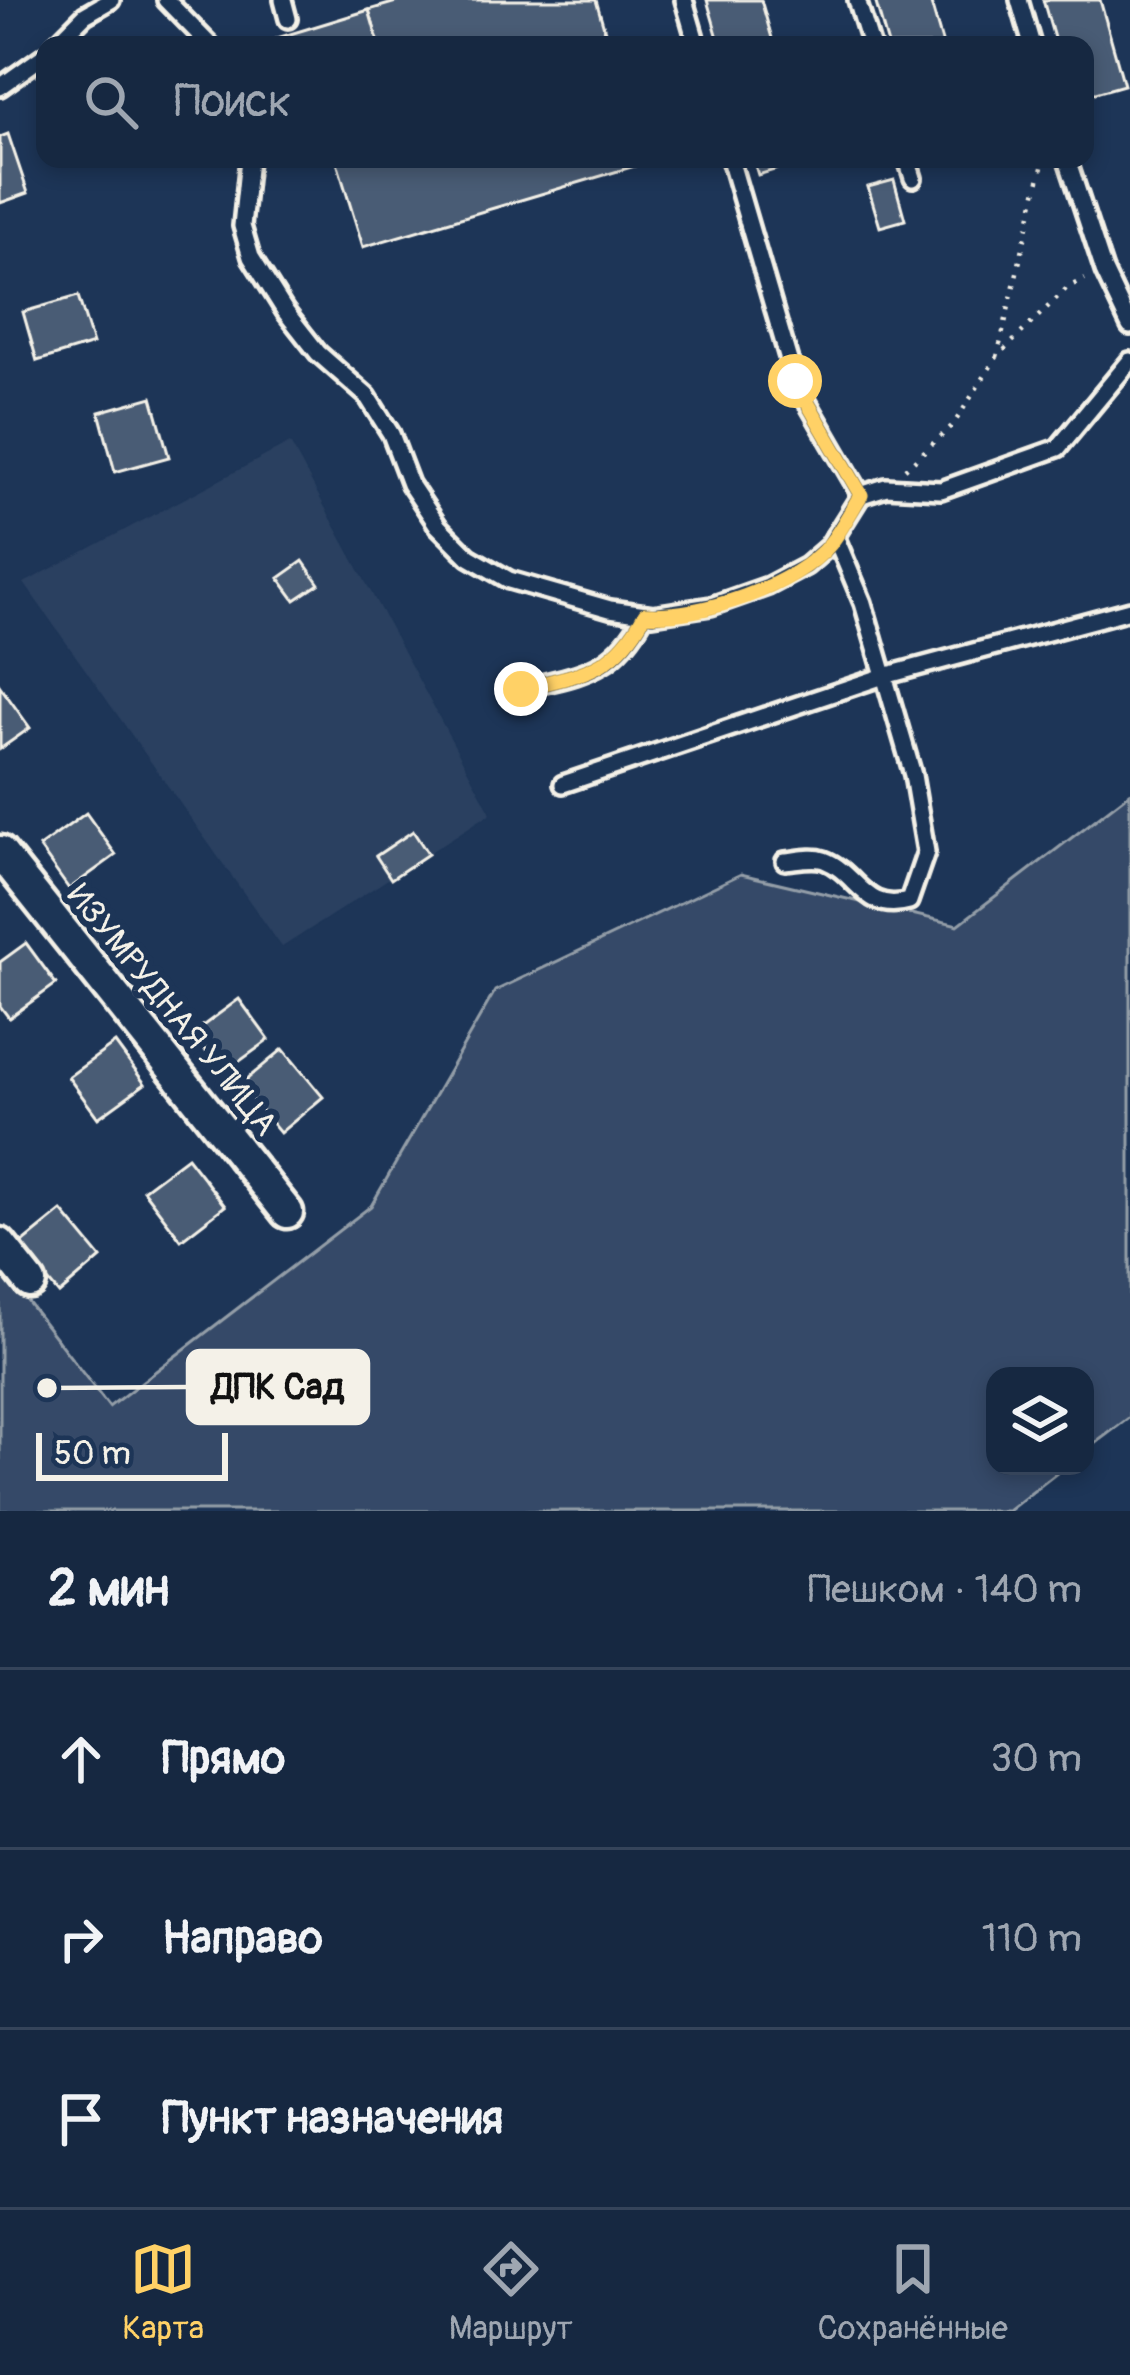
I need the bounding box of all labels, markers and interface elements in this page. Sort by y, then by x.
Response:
search box [36,36,1094,168]
icon: search [78,69,144,135]
text: Поиск [174,74,291,130]
route start [768,354,822,408]
route end [494,662,548,716]
street label: ИЗУМРУДНАЯ УЛИЦА [58,876,286,1144]
callout: ДПК Сад [188,1351,368,1423]
text: ДПК Сад [210,1365,345,1410]
map controls [986,1367,1094,1475]
button: layers [986,1367,1094,1475]
scale bar [36,1427,228,1480]
text: 50 m [54,1433,131,1474]
text: 2 мин [48,1557,169,1621]
text: Пешком · 140 m [808,1565,1082,1614]
icon: ahead [48,1726,114,1792]
text: Прямо [162,1731,285,1787]
text: 30 m [991,1734,1082,1783]
icon: right [48,1906,114,1972]
text: Направо [162,1911,323,1967]
text: 110 m [982,1914,1082,1963]
icon: arrive [48,2086,114,2152]
text: Пункт назначения [162,2091,503,2147]
tab: Карта [122,2236,204,2349]
tab: Маршрут [449,2236,573,2349]
tab: Сохранённые [817,2236,1008,2349]

